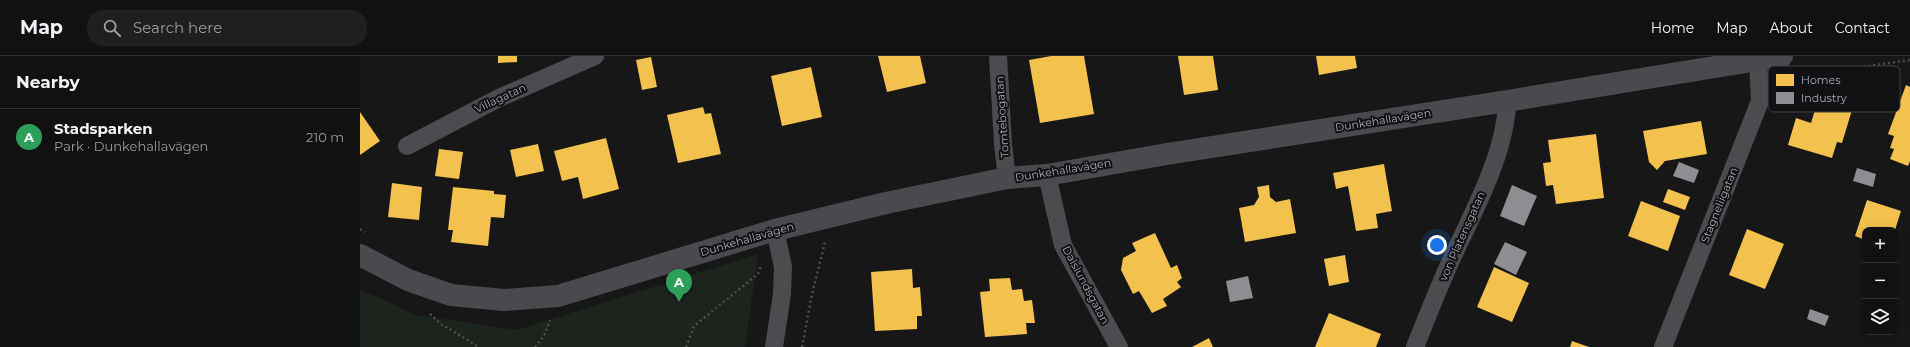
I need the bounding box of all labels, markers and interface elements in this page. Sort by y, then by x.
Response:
search box [87,10,367,46]
text: Map [20,16,63,39]
icon: search [101,17,123,39]
text: Search here [133,18,222,37]
text: Home [1651,19,1694,37]
text: Map [1716,19,1747,37]
text: About [1769,19,1813,37]
text: Contact [1835,19,1890,37]
legend [1768,66,1900,112]
text: Nearby [16,72,80,92]
text: Homes [1801,73,1841,87]
street label: Tomtebogatan [992,76,1012,158]
street label: Villagatan [472,80,528,116]
text: Industry [1801,91,1847,105]
street label: Dunkehallavägen [1334,106,1432,134]
text: Stadsparken [54,119,153,138]
text: A [24,129,34,145]
text: 210 m [306,129,344,145]
text: Park · Dunkehallavägen [54,138,208,154]
street label: Dunkehallavägen [1014,156,1112,184]
street label: Stagneliigatan [1697,165,1741,245]
street label: von Platensgatan [1436,189,1488,283]
street label: Dunkehallavägen [698,219,796,259]
map controls [1862,227,1898,335]
button: + [1862,227,1898,263]
your location [1427,235,1447,255]
street label: Dalslundsgatan [1059,243,1113,327]
button: − [1862,263,1898,299]
pin: A [666,269,692,302]
button: layers [1862,299,1898,335]

